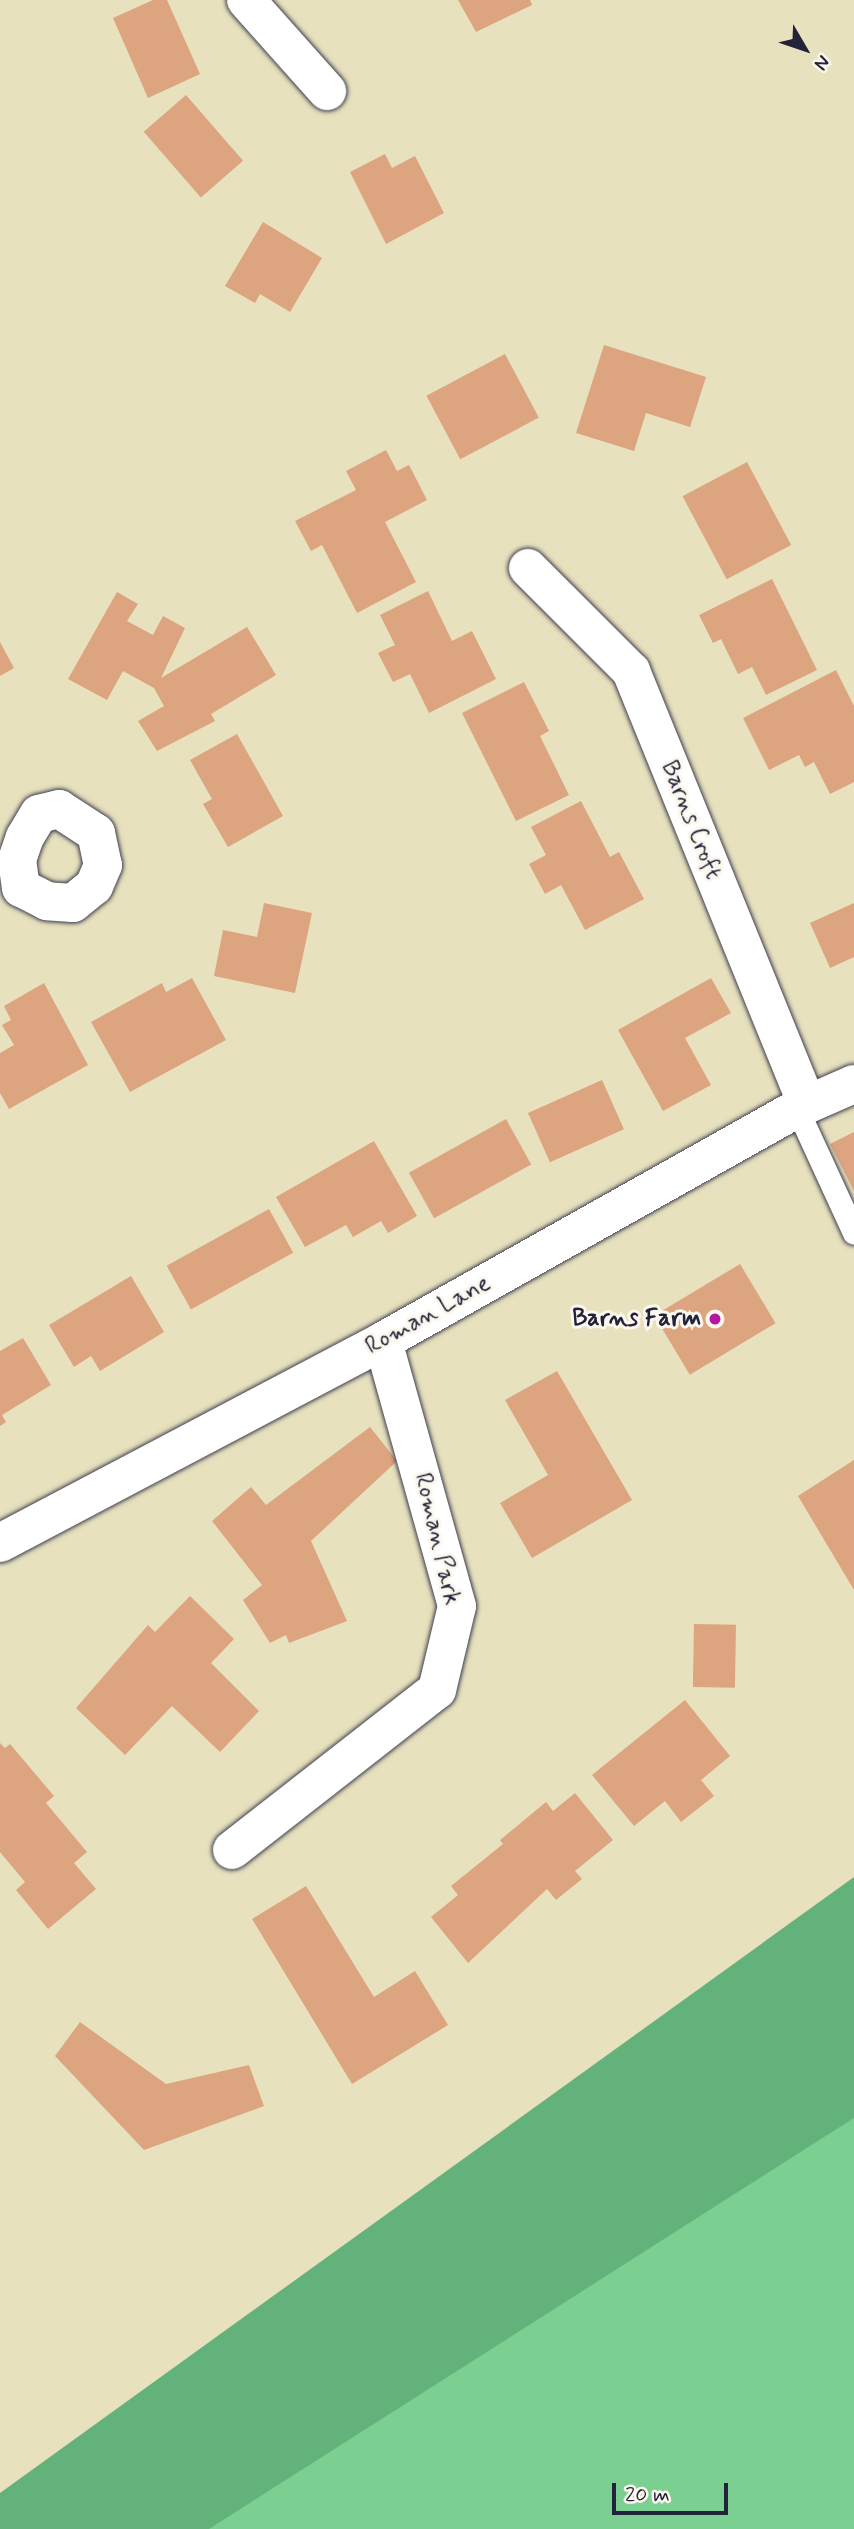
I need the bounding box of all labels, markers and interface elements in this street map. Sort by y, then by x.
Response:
north arrow [770,14,840,84]
text: N [808,50,835,75]
street label: Barns Croft [654,755,728,885]
street label: Roman Lane [362,1270,494,1360]
place label: Barns Farm [568,1305,701,1333]
marker: Barns Farm [707,1311,723,1327]
street label: Roman Park [408,1472,466,1606]
scale bar [616,2470,732,2514]
text: 20 m [625,2481,670,2509]

